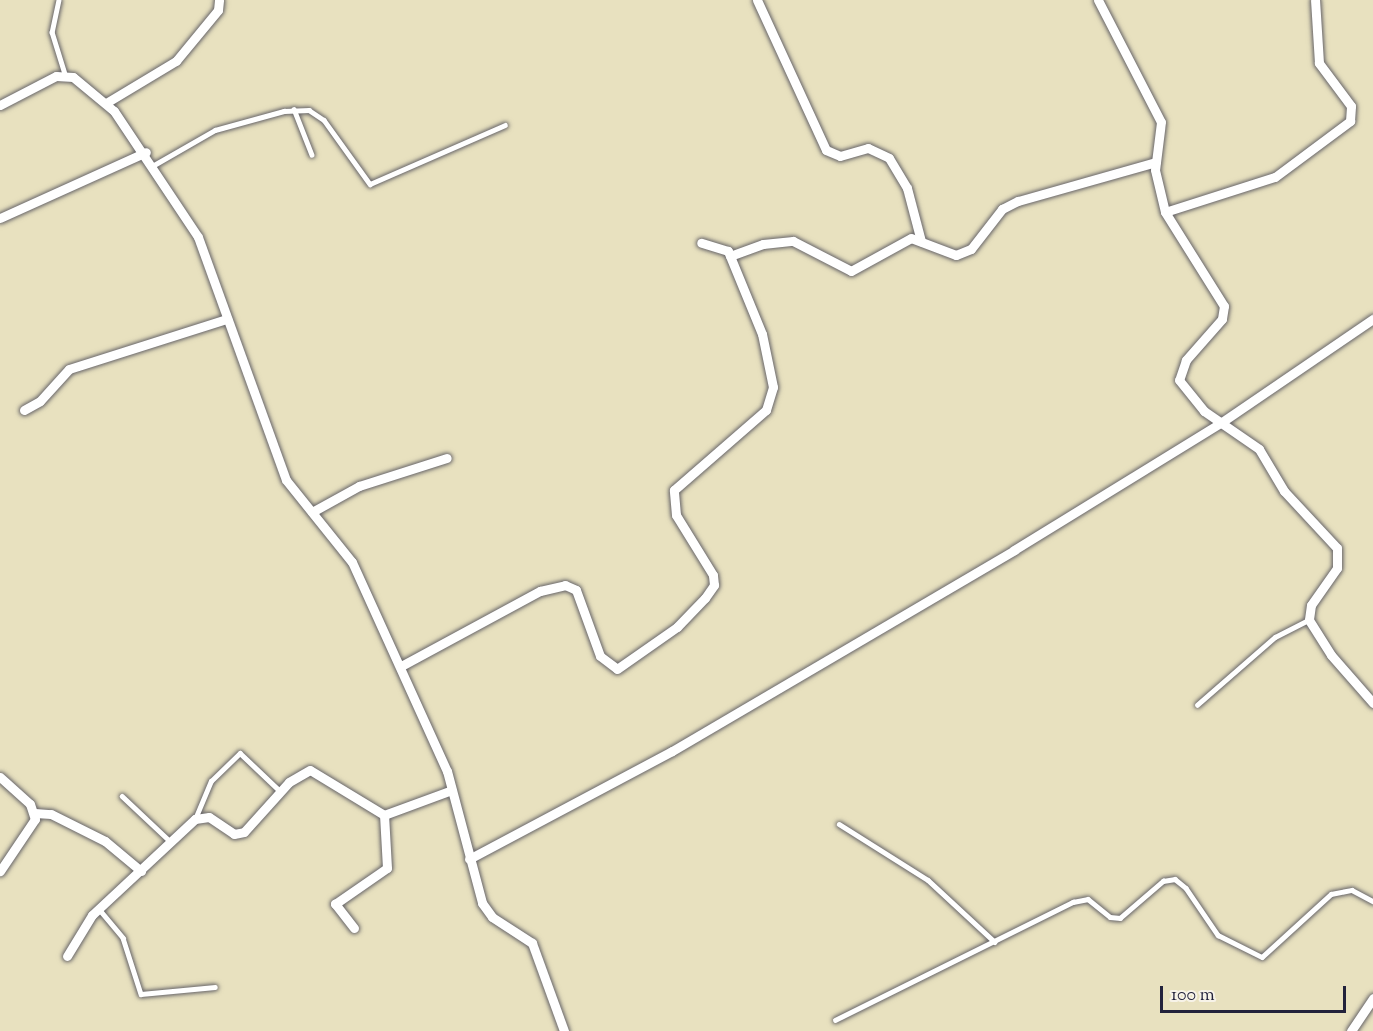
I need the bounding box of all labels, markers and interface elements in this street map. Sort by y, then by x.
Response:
scale bar [1163,974,1349,1012]
text: 100 m [1171,983,1215,1009]

